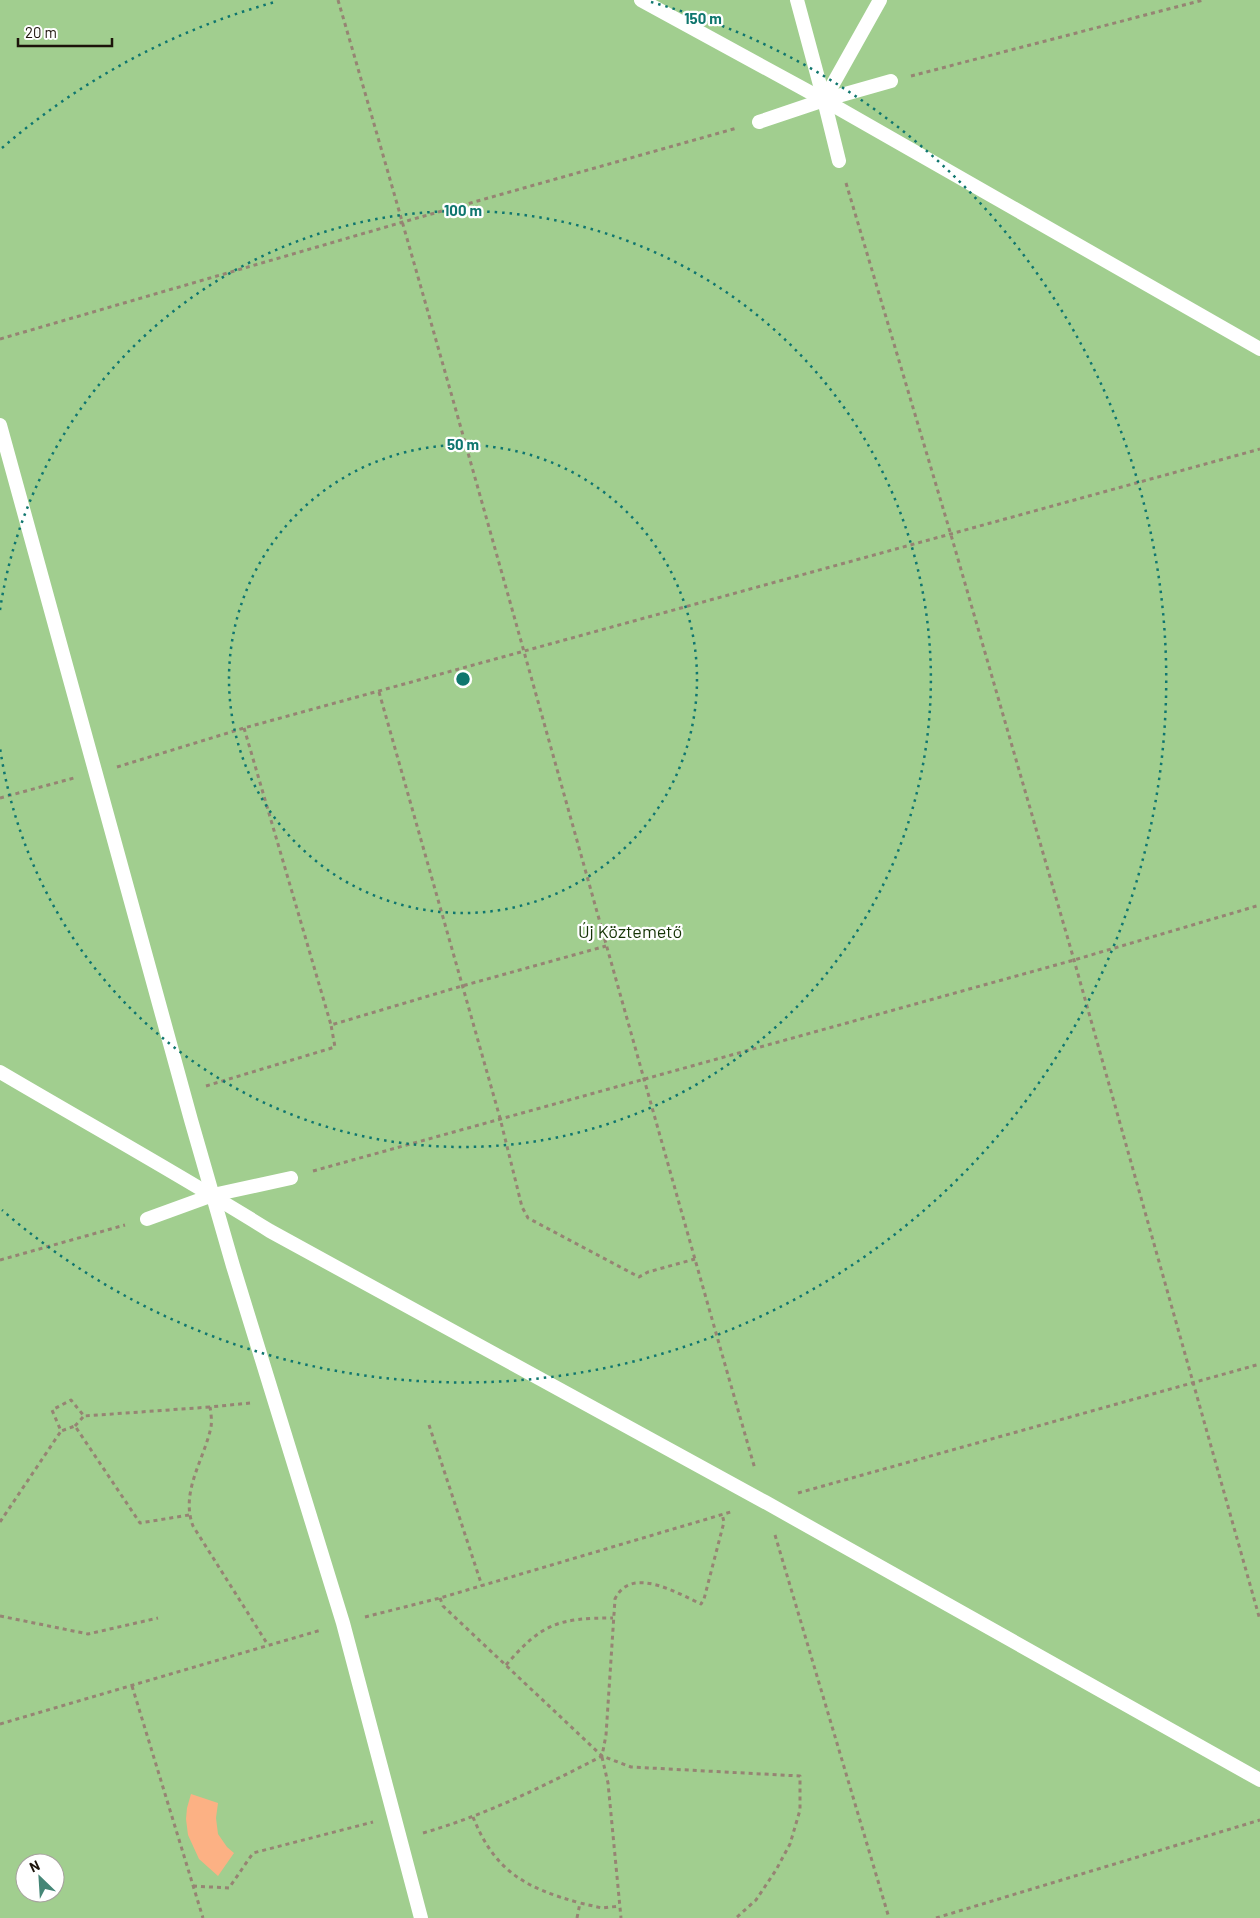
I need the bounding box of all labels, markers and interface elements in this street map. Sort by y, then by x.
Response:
text: 150 m [684,9,722,27]
scale bar [18,15,111,47]
text: 20 m [25,23,57,41]
text: 100 m [444,201,482,219]
text: 50 m [447,435,479,453]
centre of rings [454,670,472,688]
park label: Új Köztemető [578,920,682,942]
north arrow [15,1853,65,1903]
text: N [26,1856,42,1875]

